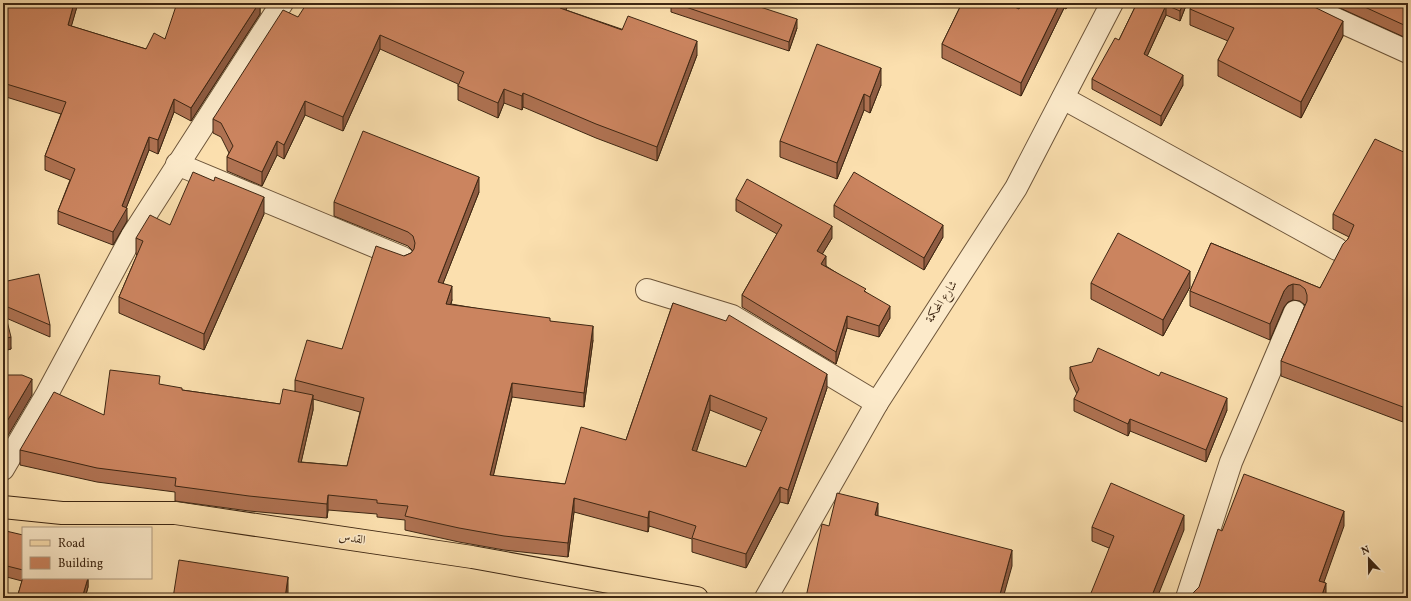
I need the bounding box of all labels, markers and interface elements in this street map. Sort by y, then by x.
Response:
street label: شارع المحكمة [922,278,963,327]
legend [22,527,152,579]
street label: القدس [338,529,367,549]
text: Road [58,536,85,552]
north arrow [1349,539,1389,579]
text: N [1359,543,1372,560]
text: Building [58,556,103,572]

